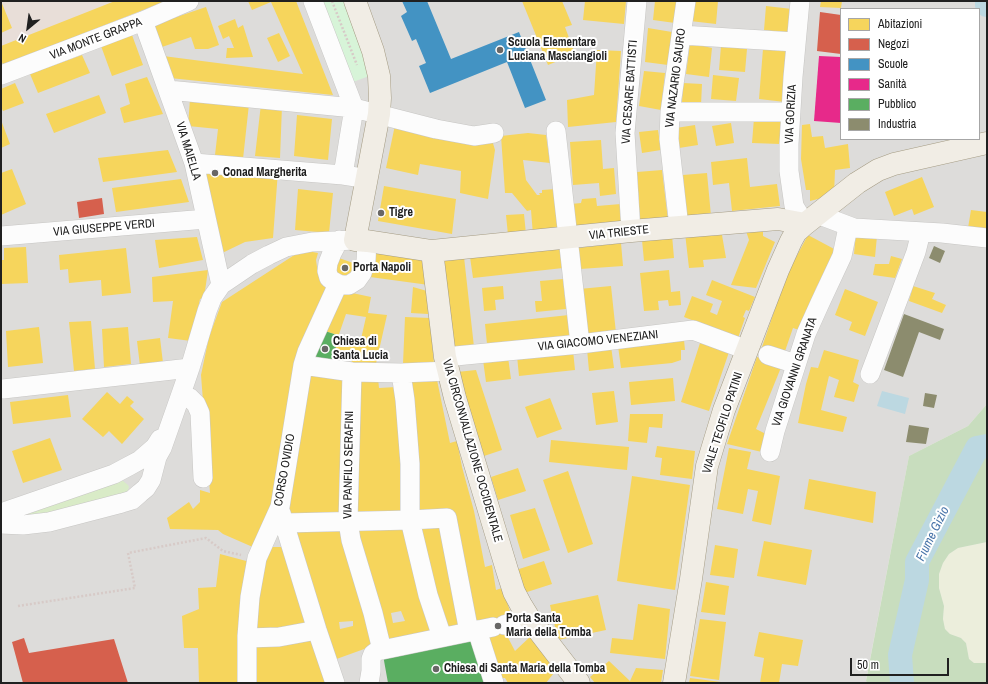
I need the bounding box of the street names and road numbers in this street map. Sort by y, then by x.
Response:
street label: VIA MONTE GRAPPA [48,15,144,63]
street label: VIA NAZARIO SAURO [663,27,689,129]
street label: VIA CESARE BATTISTI [619,39,641,145]
street label: VIA GORIZIA [782,84,800,144]
street label: VIA MAIELLA [172,120,204,182]
street label: VIA GIUSEPPE VERDI [53,216,155,240]
street label: VIA TRIESTE [588,223,650,243]
street label: VIA GIOVANNI GRANATA [769,315,821,429]
street label: VIA GIACOMO VENEZIANI [537,328,659,354]
street label: VIA CIRCONVALLAZIONE OCCIDENTALE [439,358,505,544]
street label: VIALE TEOFILO PATINI [700,370,746,476]
street label: VIA PANFILO SERAFINI [341,411,357,519]
street label: CORSO OVIDIO [272,433,298,507]

